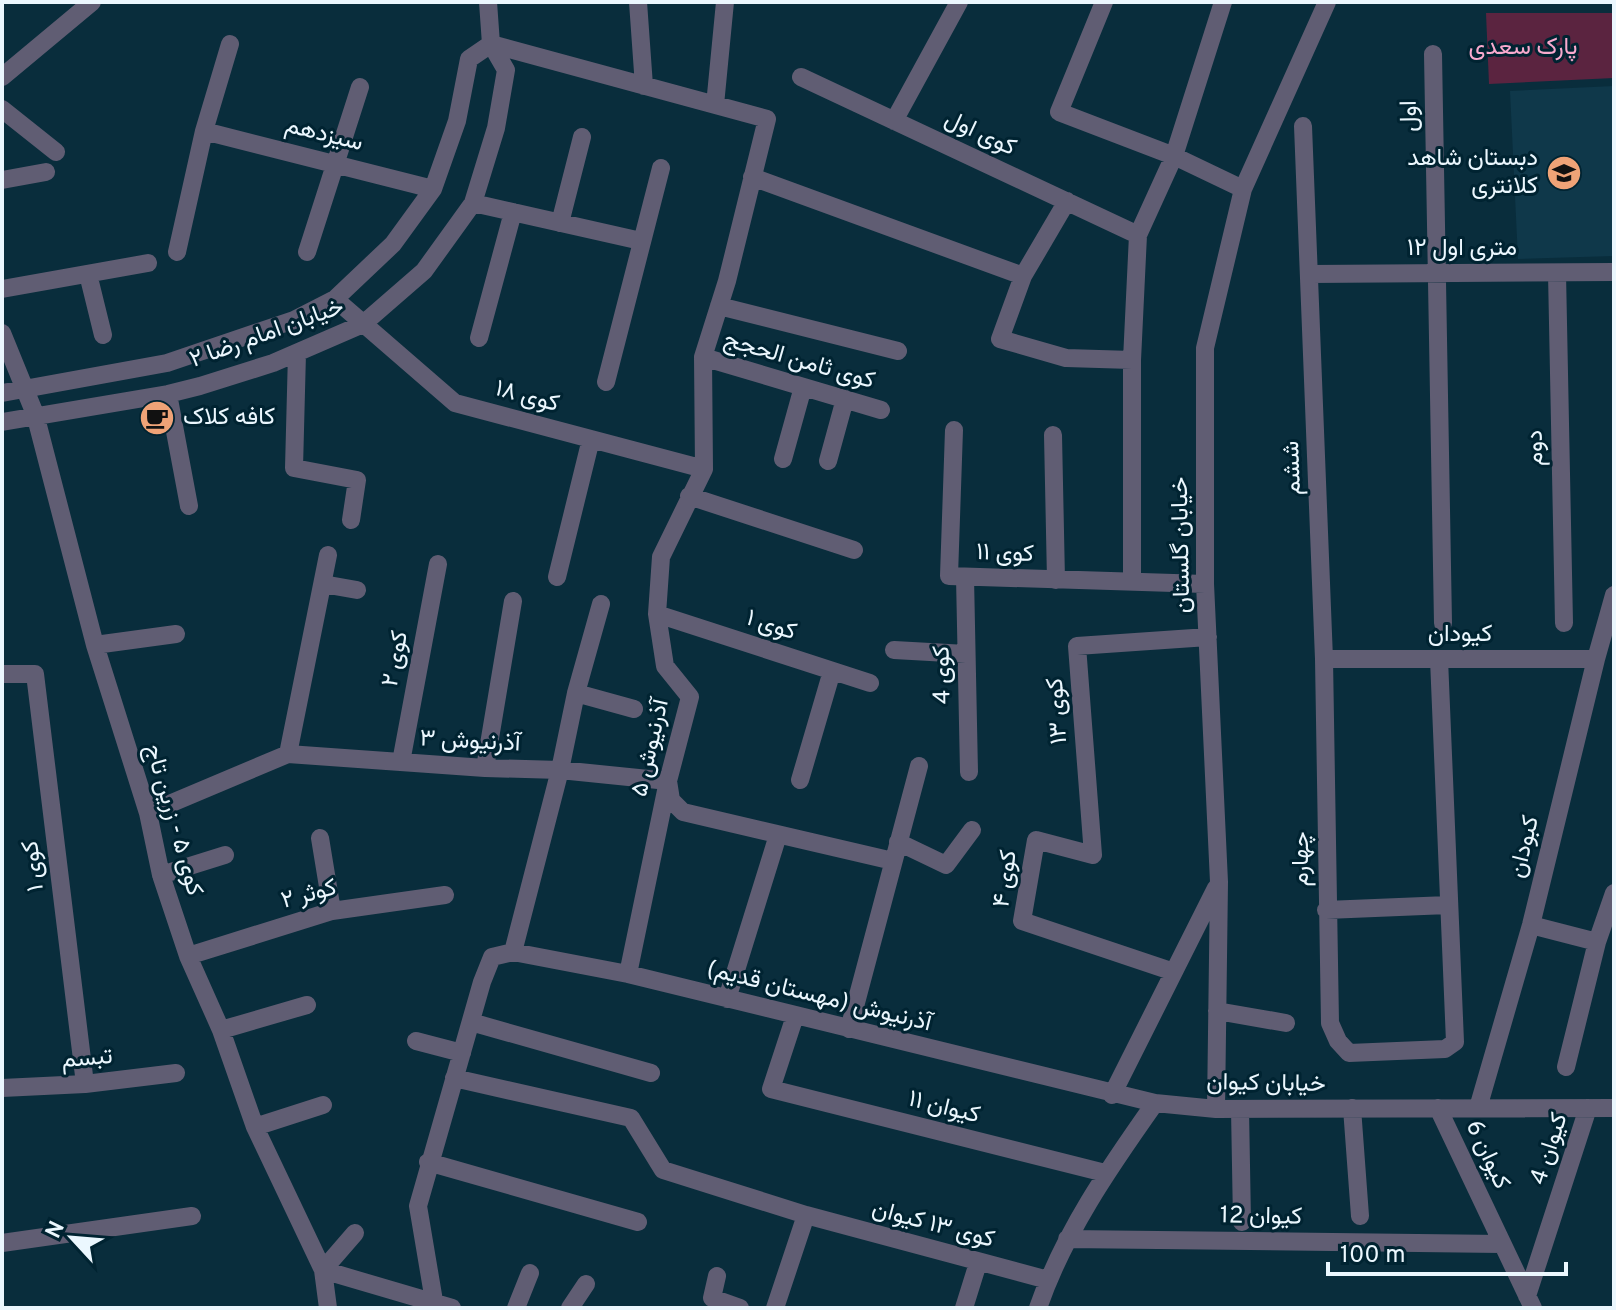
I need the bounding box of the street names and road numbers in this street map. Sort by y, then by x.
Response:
street label: اول [1395,100,1425,132]
street label: کوی اول [939,104,1021,164]
street label: سیزدهم [282,111,366,159]
street label: ۱۲ متری اول [1407,234,1517,264]
street label: خیابان امام رضا ۲ [186,292,348,376]
street label: کوی ثامن الحجج [720,325,878,397]
street label: کوی ۱۸ [492,374,562,420]
street label: دوم [1521,430,1551,466]
street label: ششم [1277,440,1309,496]
street label: خیابان گلستان [1166,476,1198,614]
street label: کوی ۱۱ [976,538,1034,570]
street label: کوی ۱ [742,604,800,648]
street label: کیودان [1428,620,1492,650]
street label: کوی ۲ [376,628,416,690]
street label: کوی 4 [927,645,959,705]
street label: کوی ۱۳ [1041,677,1075,745]
street label: آذرنیوش ۵ [625,694,677,800]
street label: آذرنیوش ۳ [419,724,524,760]
street label: کوی ۵ - زرین تاج [137,741,209,899]
street label: کبودان [1503,813,1547,881]
street label: چهارم [1287,832,1317,886]
street label: کوی ۱ [16,839,52,893]
street label: کوی ۴ [987,848,1025,910]
street label: کوثر ۲ [278,873,340,917]
street label: آذرنیوش (مهستان قدیم) [704,955,937,1040]
street label: تبسم [60,1042,114,1076]
street label: خیابان کیوان [1206,1068,1326,1100]
street label: کیوان ۱۱ [905,1085,983,1131]
street label: کیوان 4 [1524,1109,1576,1189]
street label: کیوان 6 [1458,1116,1516,1194]
street label: کوی ۱۳ کیوان [869,1194,997,1256]
street label: کیوان 12 [1220,1201,1302,1233]

